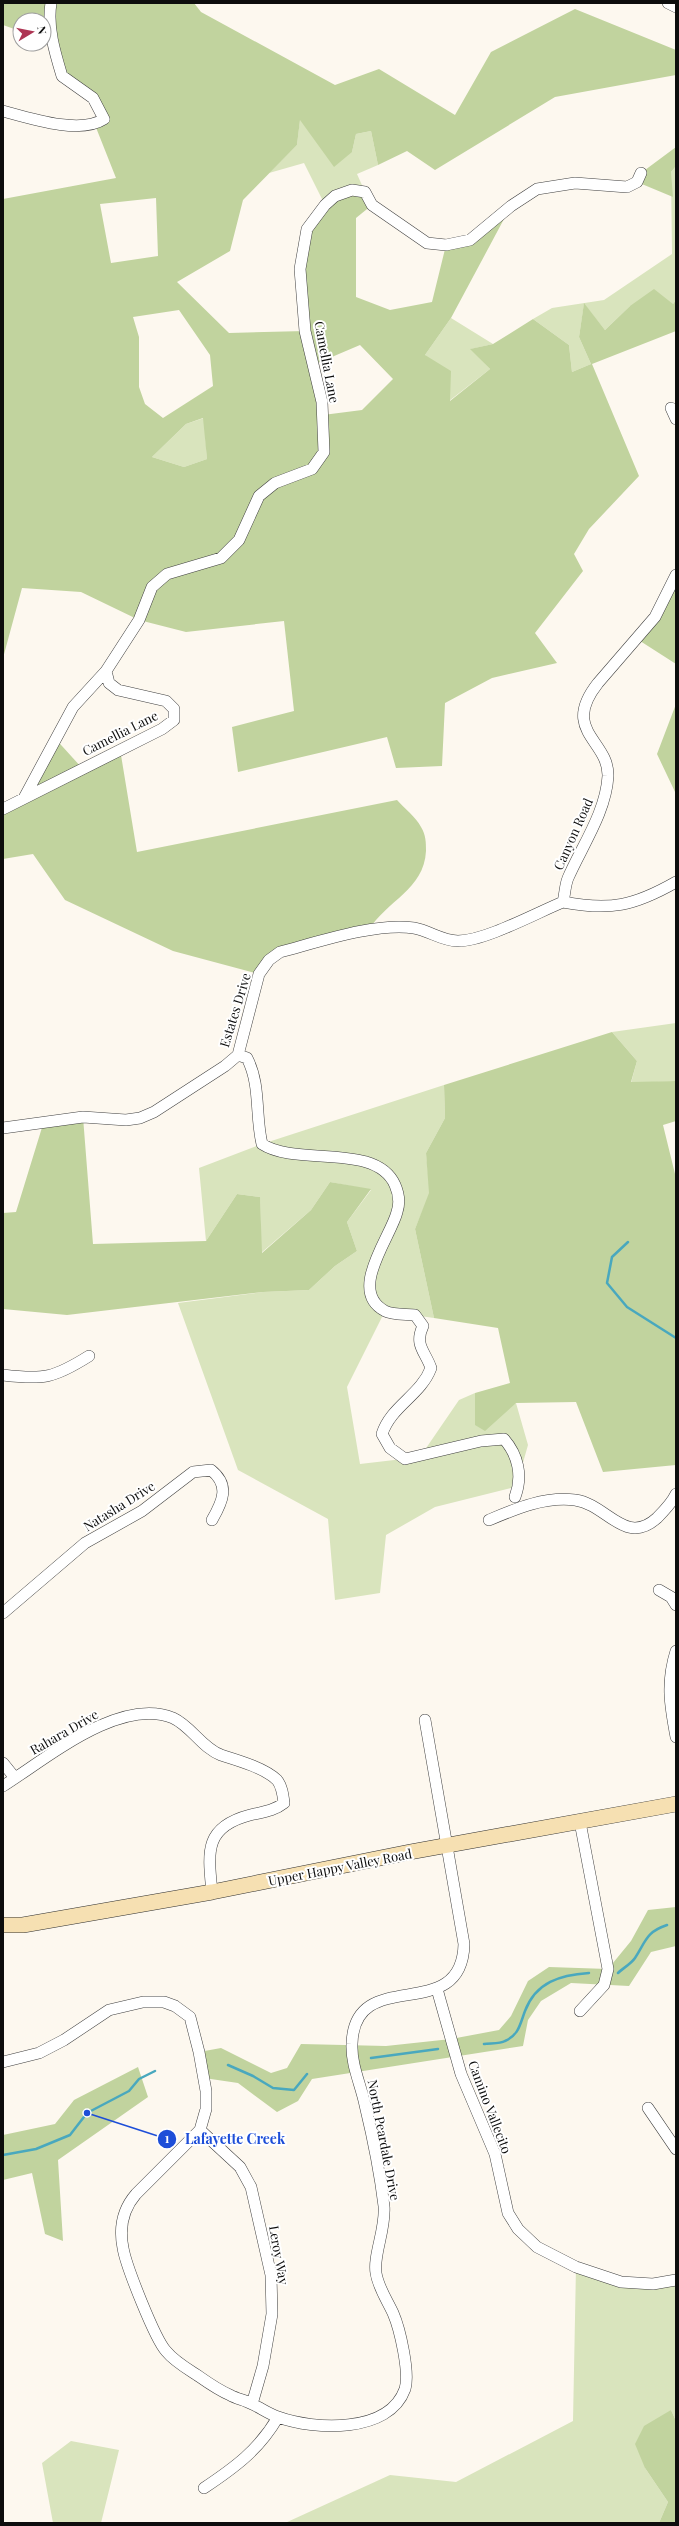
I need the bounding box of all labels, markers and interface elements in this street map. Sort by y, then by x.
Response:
north arrow [12,12,52,52]
text: N [34,25,50,35]
street label: Camellia Lane [311,320,344,405]
street label: Camellia Lane [79,706,161,759]
street label: Canyon Road [549,795,596,873]
street label: Estates Drive [215,970,254,1049]
street label: Natasha Drive [80,1477,158,1534]
street label: Rahara Drive [27,1705,101,1758]
street label: Upper Happy Valley Road [267,1844,414,1889]
street label: Camino Vallecito [465,2058,516,2156]
street label: North Peardale Drive [364,2078,405,2202]
callout: Lafayette Creek [157,2126,293,2152]
text: Lafayette Creek [185,2129,286,2148]
text: 1 [165,2130,170,2146]
street label: Leroy Way [266,2224,293,2286]

